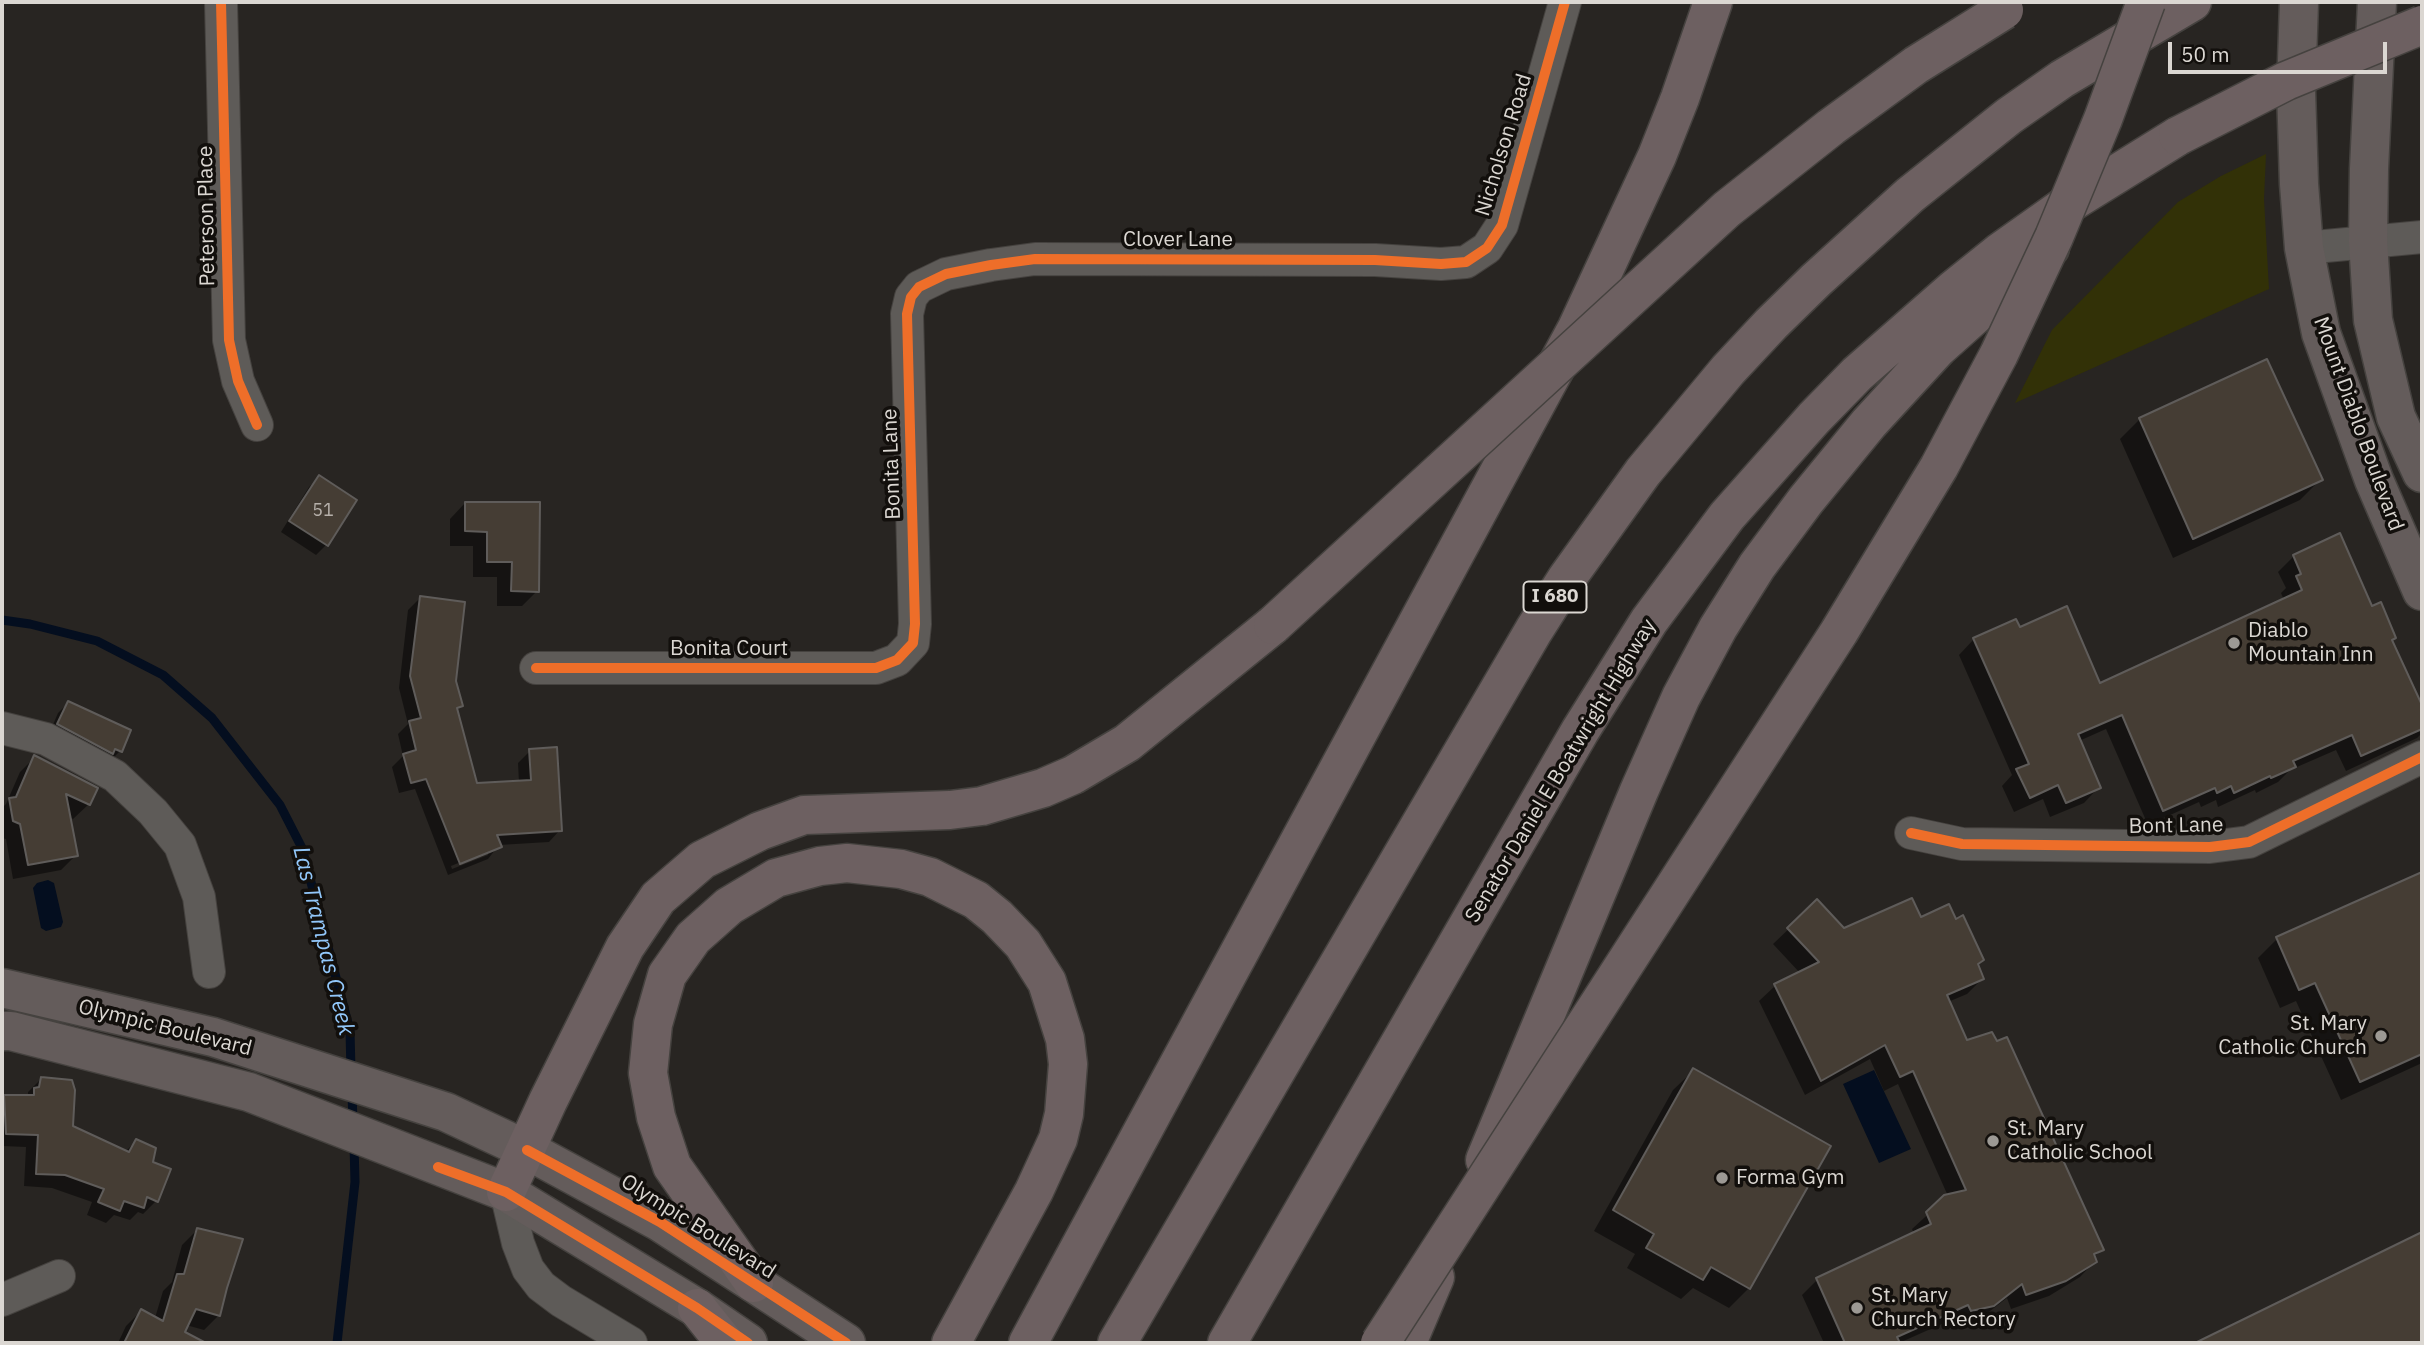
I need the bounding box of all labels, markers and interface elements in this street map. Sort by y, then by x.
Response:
scale bar [2172,28,2391,72]
text: 50 m [2181,40,2230,68]
street label: Nicholson Road [1470,71,1538,219]
street label: Peterson Place [193,145,221,287]
street label: Clover Lane [1123,227,1233,253]
street label: Mount Diablo Boulevard [2308,314,2408,534]
street label: Bonita Lane [877,408,907,520]
house number: 51 [312,500,334,522]
road number: I 680 [1524,582,1586,612]
street label: Senator Daniel E Boatwright Highway [1460,615,1662,927]
place label: Diablo Mountain Inn [2248,618,2374,668]
marker: Diablo Mountain Inn [2226,635,2242,651]
street label: Bonita Court [670,636,788,662]
street label: Bont Lane [2128,813,2224,839]
water label: Las Trampas Creek [286,844,360,1038]
street label: Olympic Boulevard [76,994,254,1062]
place label: St. Mary Catholic Church [2218,1011,2367,1061]
marker: St. Mary Catholic Church [2373,1028,2389,1044]
place label: St. Mary Catholic School [2007,1116,2153,1166]
marker: St. Mary Catholic School [1985,1133,2001,1149]
place label: Forma Gym [1736,1165,1845,1191]
street label: Olympic Boulevard [616,1169,780,1285]
marker: Forma Gym [1714,1170,1730,1186]
place label: St. Mary Church Rectory [1871,1283,2016,1333]
marker: St. Mary Church Rectory [1849,1300,1865,1316]

